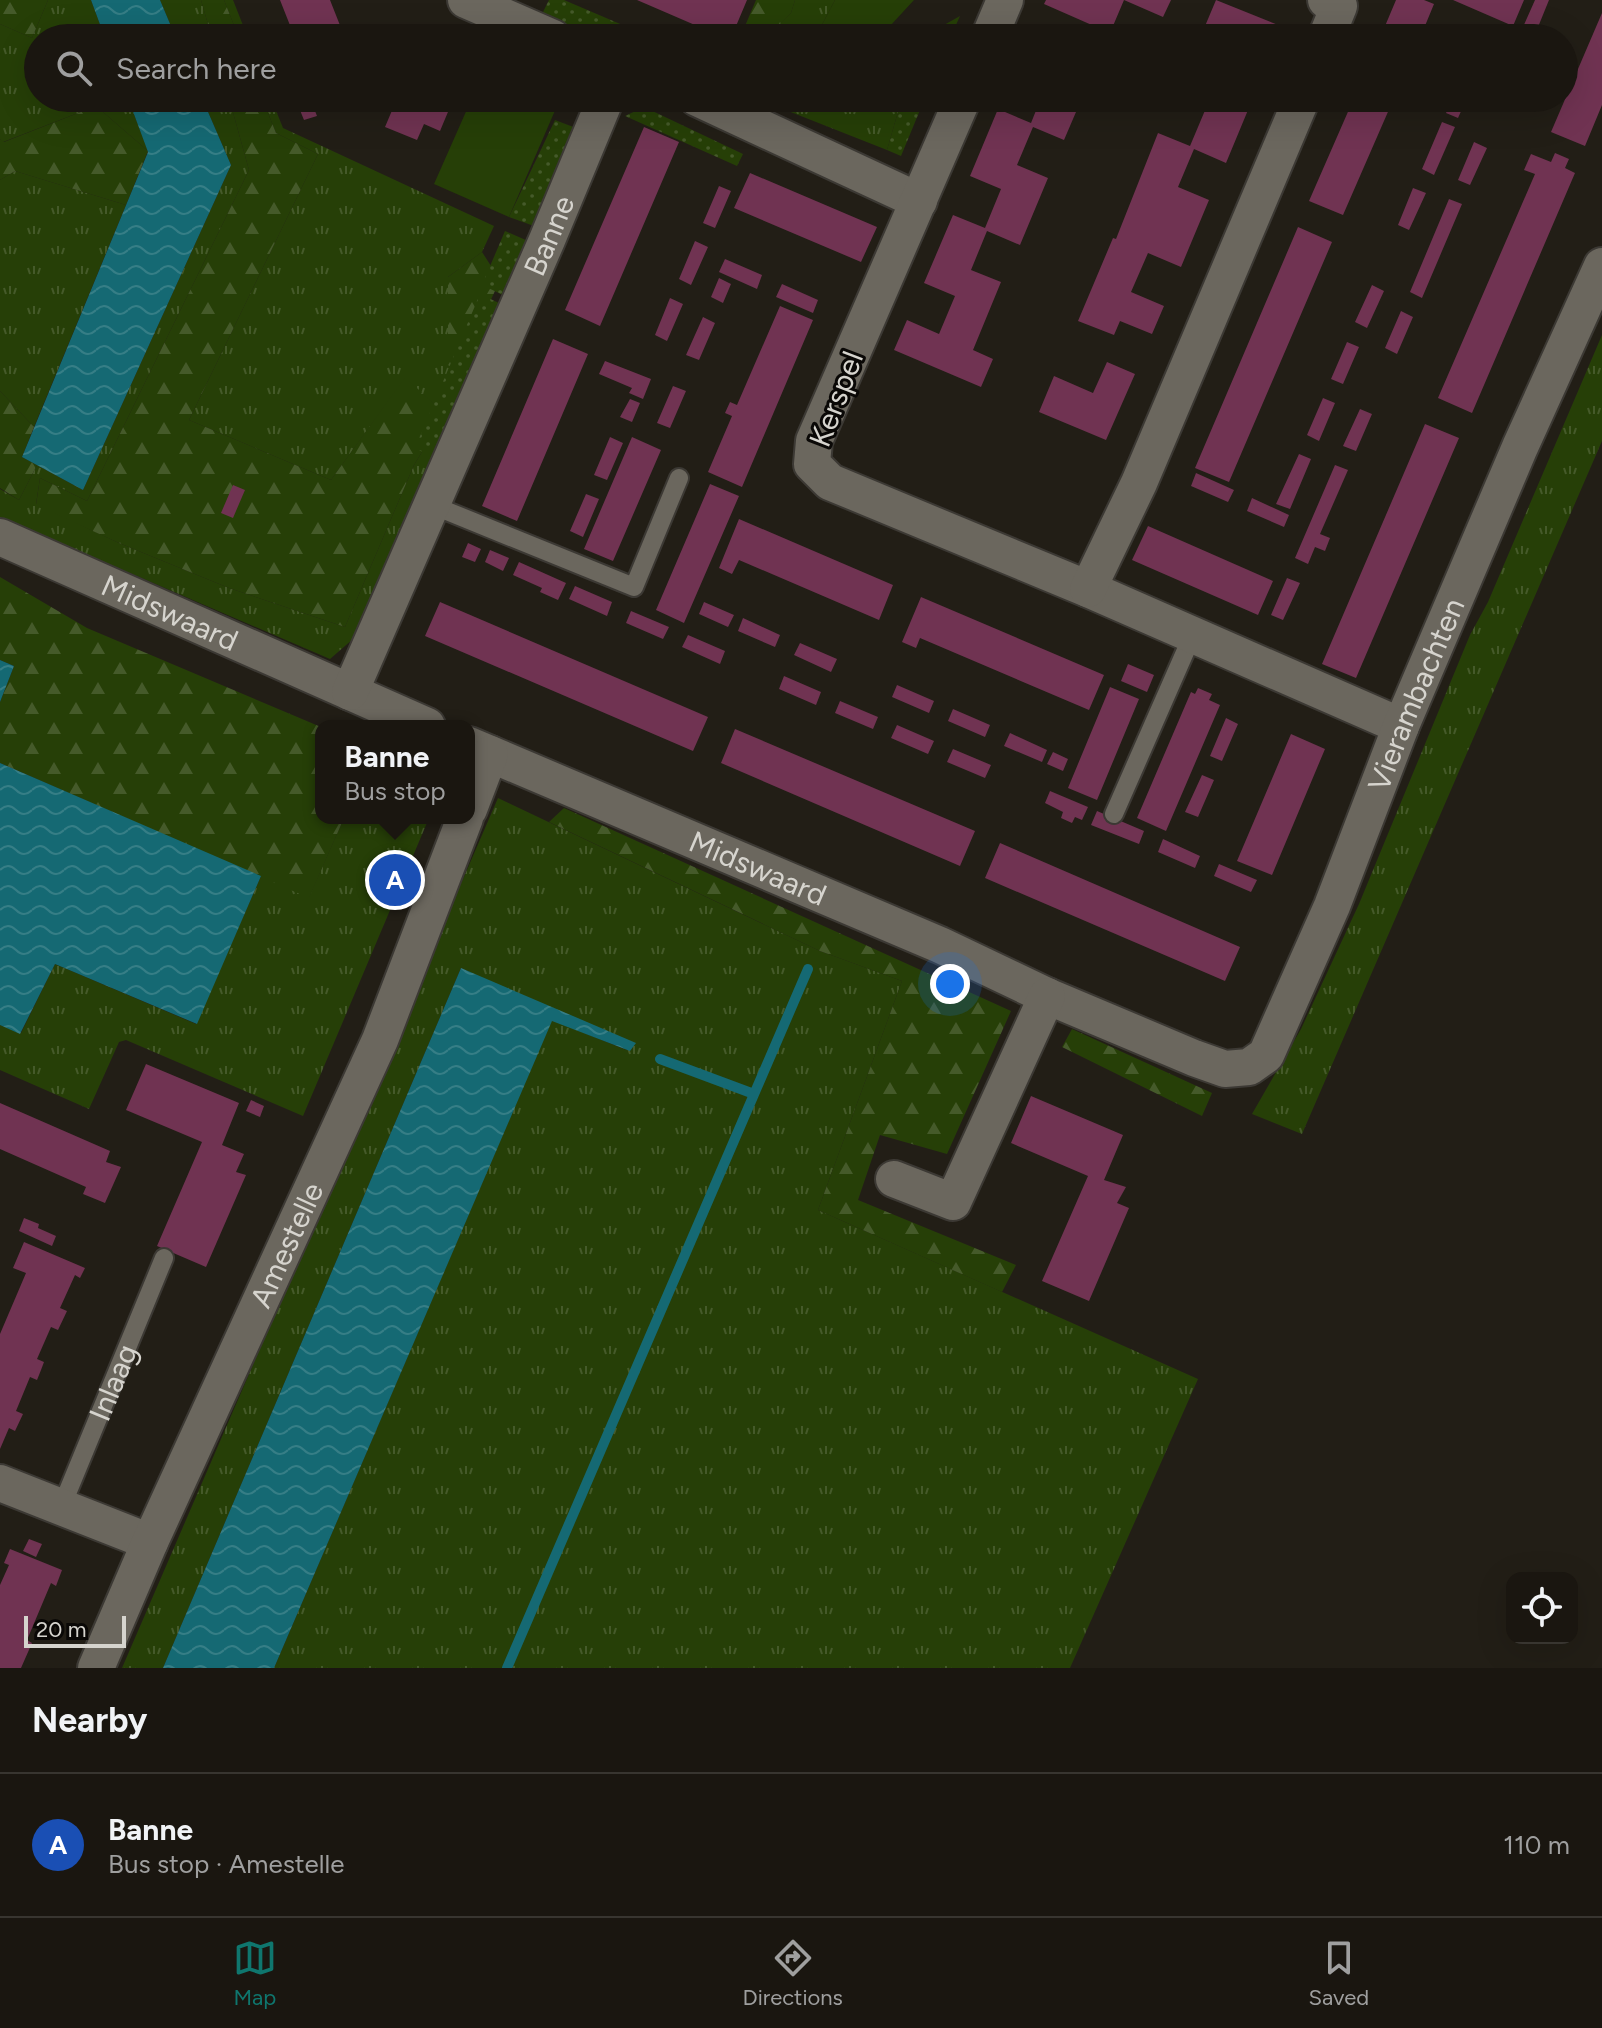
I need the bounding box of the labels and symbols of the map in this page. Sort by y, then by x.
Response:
street label: Banne [515,190,582,281]
street label: Kerspel [801,346,871,452]
street label: Midswaard [96,566,244,659]
street label: Vierambachten [1359,592,1472,796]
street label: Midswaard [684,822,832,913]
pin: A [369,850,421,910]
your location [930,964,970,1004]
street label: Amestelle [242,1176,331,1313]
street label: Inlaag [81,1338,145,1426]
scale bar [24,1612,126,1648]

